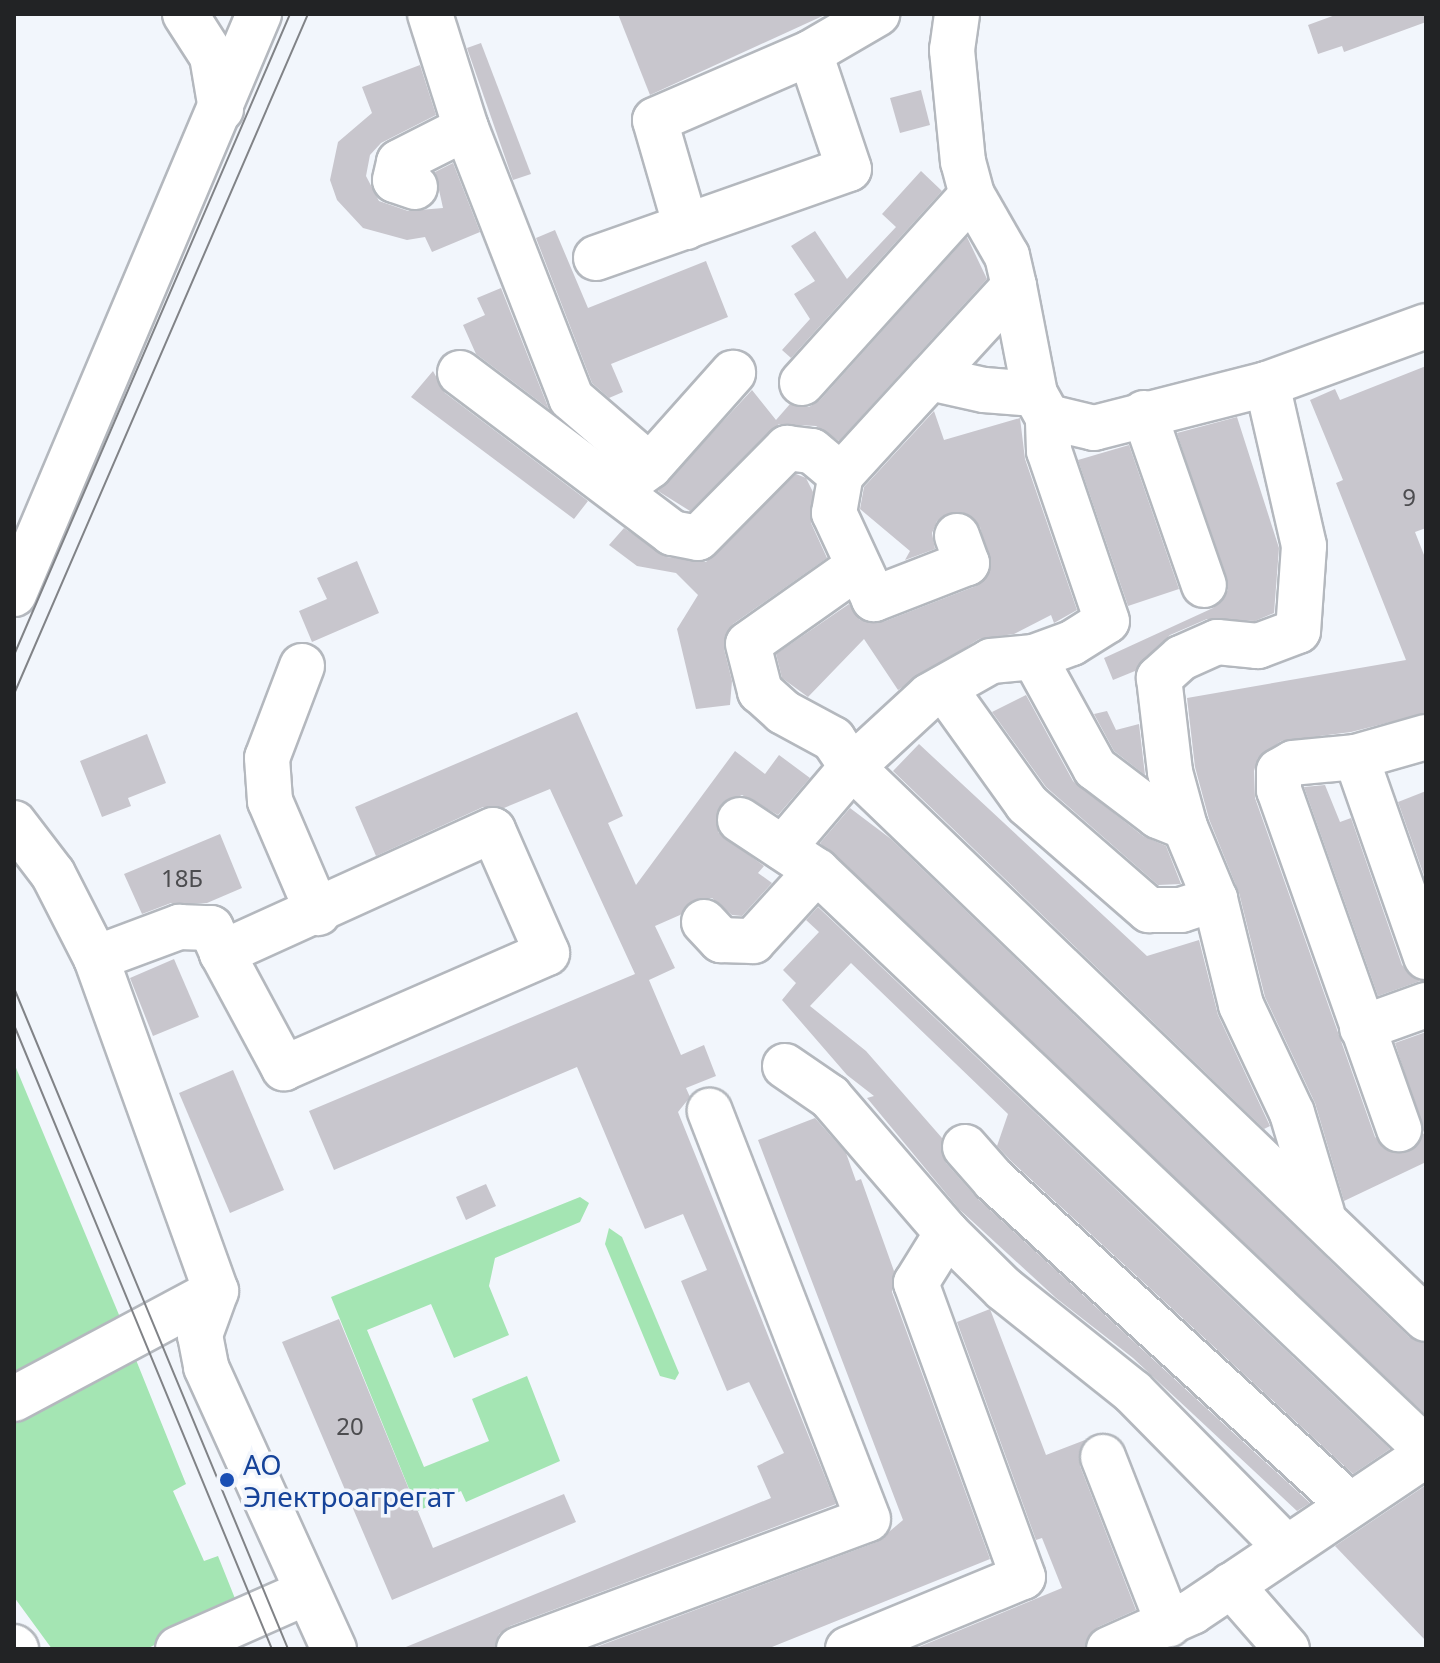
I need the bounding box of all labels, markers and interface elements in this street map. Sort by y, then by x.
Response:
house number: 9 [1402,483,1416,511]
house number: 18Б [161,864,203,892]
house number: 20 [336,1412,364,1440]
place label: АО Электроагрегат [243,1447,455,1513]
marker: АО Электроагрегат [218,1471,236,1489]

